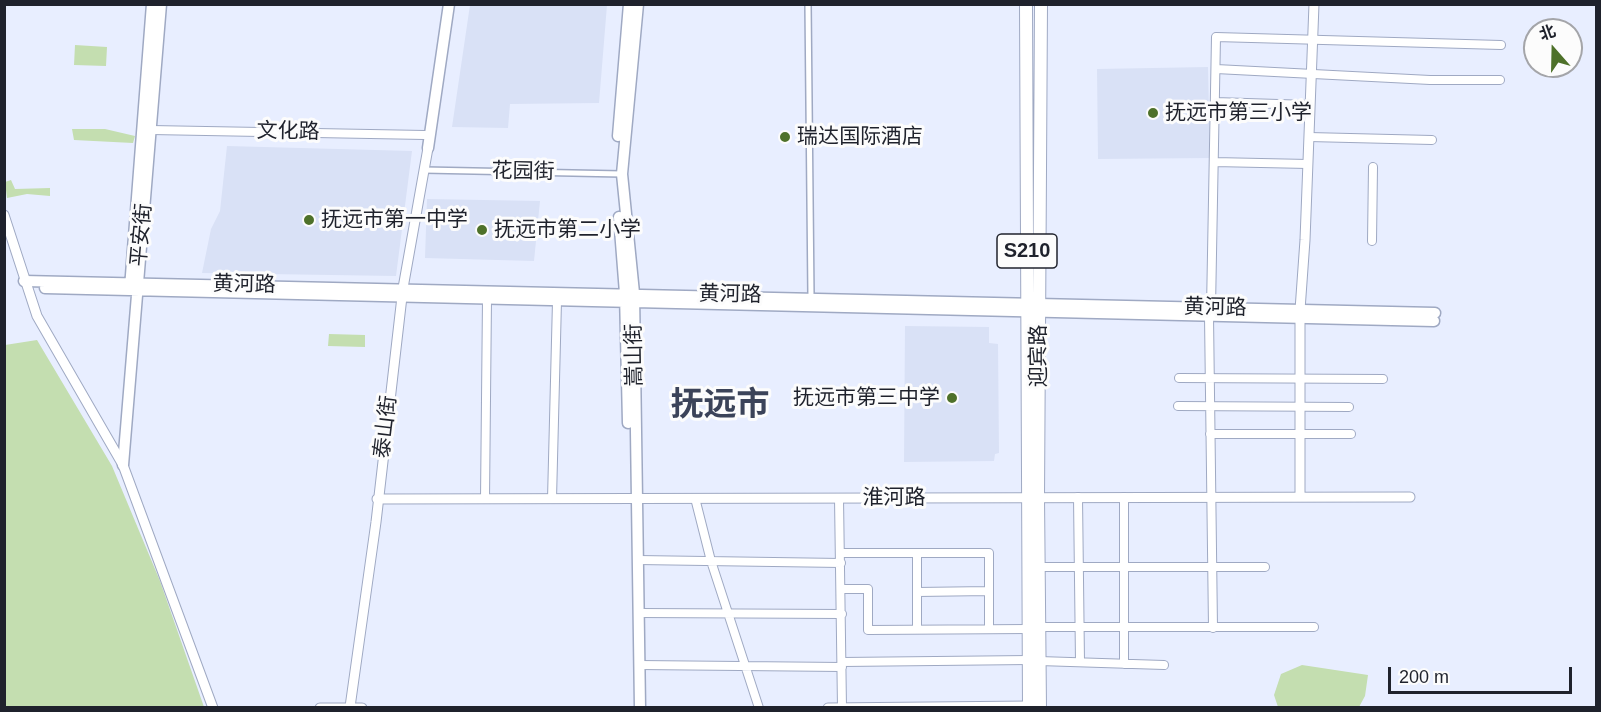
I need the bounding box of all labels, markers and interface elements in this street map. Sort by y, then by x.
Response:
north arrow [1523,18,1583,78]
text: 北 [1537,22,1558,43]
place label: 抚远市第三小学 [1165,100,1312,126]
marker: 抚远市第三小学 [1146,106,1160,120]
street label: 文化路 [256,119,320,145]
place label: 瑞达国际酒店 [797,124,923,150]
marker: 瑞达国际酒店 [778,130,792,144]
street label: 花园街 [491,159,555,185]
street label: 平安街 [127,203,157,267]
place label: 抚远市第一中学 [321,207,468,233]
marker: 抚远市第一中学 [302,213,316,227]
place label: 抚远市第二小学 [494,217,641,243]
marker: 抚远市第二小学 [475,223,489,237]
road number: S210 [997,234,1057,268]
street label: 黄河路 [212,272,276,298]
street label: 黄河路 [698,282,762,308]
street label: 黄河路 [1183,295,1247,321]
street label: 嵩山街 [622,323,648,387]
street label: 迎宾路 [1026,325,1052,387]
place label: 抚远市第三中学 [793,385,940,411]
district label: 抚远市 [671,386,769,426]
marker: 抚远市第三中学 [945,391,959,405]
street label: 泰山街 [370,394,402,460]
street label: 淮河路 [863,485,925,511]
scale bar [1391,655,1576,693]
text: 200 m [1399,667,1449,687]

